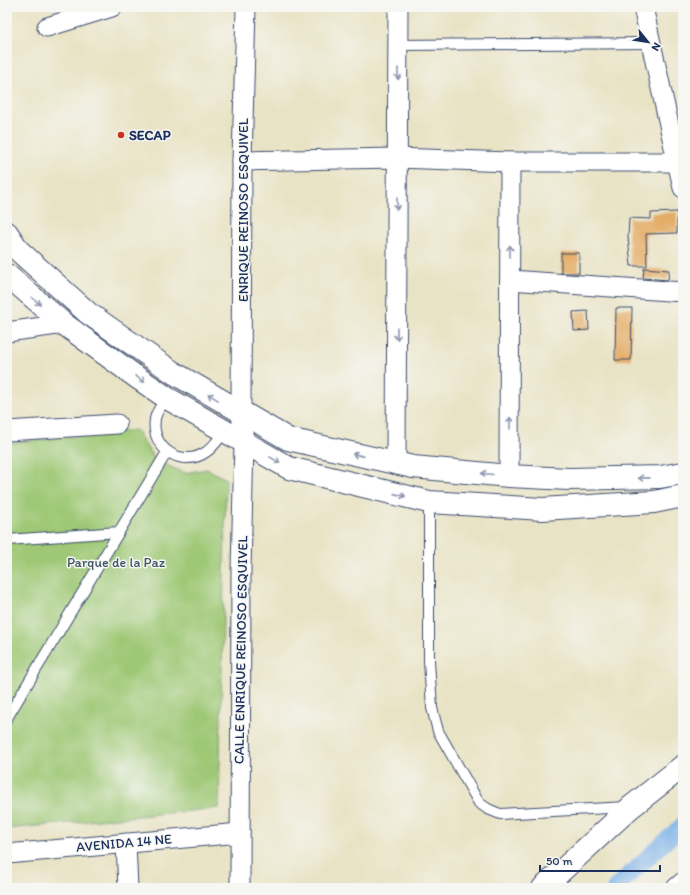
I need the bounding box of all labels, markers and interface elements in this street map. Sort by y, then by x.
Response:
north arrow [628,22,668,62]
text: N [649,40,664,53]
one-way arrow [394,67,402,80]
street label: ENRIQUE REINOSO ESQUIVEL [235,118,252,302]
place label: SECAP [129,127,172,144]
marker: SECAP [116,130,126,140]
one-way arrow [393,197,401,210]
one-way arrow [506,245,514,258]
one-way arrow [31,296,41,305]
one-way arrow [393,327,401,340]
one-way arrow [134,375,145,383]
one-way arrow [207,392,219,400]
one-way arrow [506,417,514,430]
one-way arrow [352,451,365,459]
one-way arrow [269,457,281,465]
one-way arrow [481,471,494,478]
one-way arrow [638,474,651,482]
one-way arrow [393,491,406,499]
street label: CALLE ENRIQUE REINOSO ESQUIVEL [231,536,251,764]
park label: Parque de la Paz [67,554,166,571]
street label: AVENIDA 14 NE [75,830,173,856]
scale bar [540,847,660,873]
text: 50 m [546,854,572,868]

